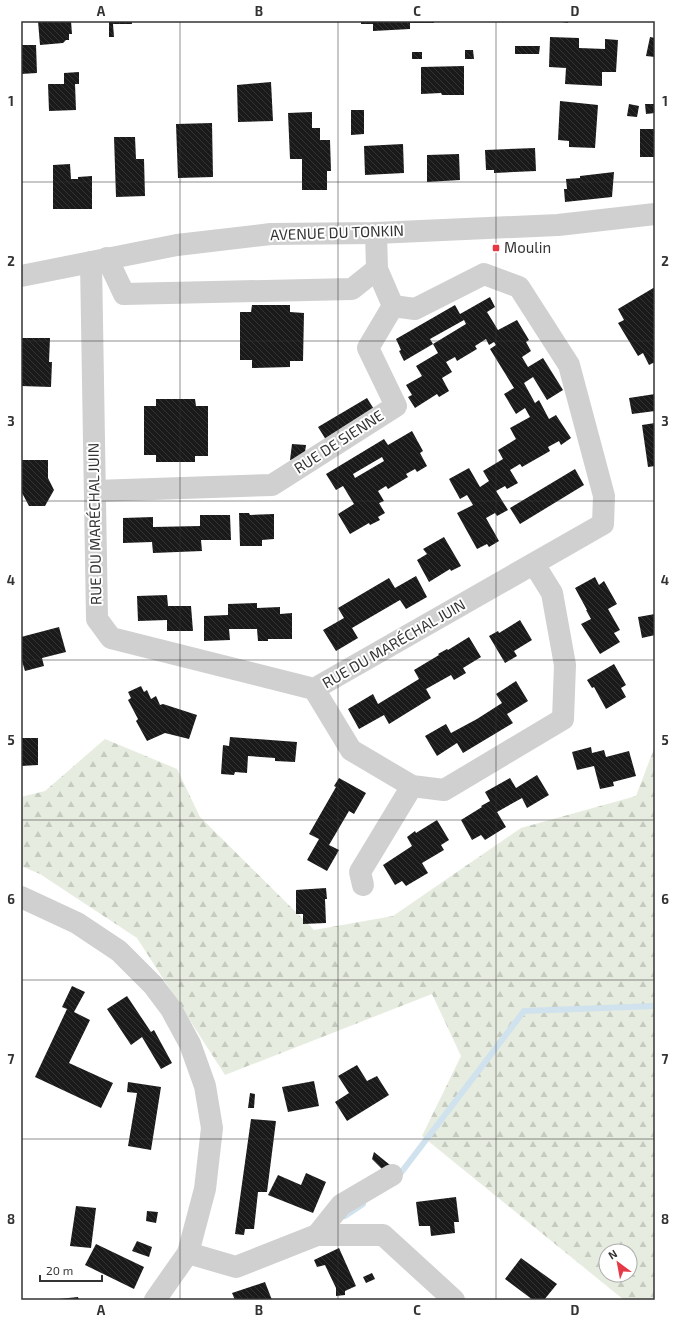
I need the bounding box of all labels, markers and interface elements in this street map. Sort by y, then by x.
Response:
text: A [97,3,106,19]
text: B [255,3,263,19]
text: C [413,3,421,19]
text: D [571,3,580,19]
text: 1 [8,93,14,109]
text: 1 [662,93,668,109]
street label: AVENUE DU TONKIN [270,221,404,243]
place label: Moulin [504,238,551,256]
marker: Moulin [491,243,501,253]
text: 2 [7,253,15,269]
text: 2 [661,253,669,269]
street label: RUE DE SIENNE [290,406,387,477]
text: 3 [7,413,15,429]
text: 3 [661,413,669,429]
street label: RUE DU MARÉCHAL JUIN [84,443,104,605]
text: 4 [7,572,15,588]
text: 4 [661,572,669,588]
street label: RUE DU MARÉCHAL JUIN [319,595,468,691]
text: 5 [7,732,15,748]
text: 5 [661,732,669,748]
text: 6 [7,891,15,907]
text: 6 [661,891,669,907]
text: 7 [8,1051,15,1067]
text: 7 [662,1051,669,1067]
text: 8 [7,1211,15,1227]
text: 8 [661,1211,669,1227]
north arrow [598,1243,638,1283]
text: N [606,1246,619,1262]
scale bar [40,1257,102,1283]
text: 20 m [46,1263,73,1277]
text: A [97,1302,106,1318]
text: B [255,1302,263,1318]
text: C [413,1302,421,1318]
text: D [571,1302,580,1318]

